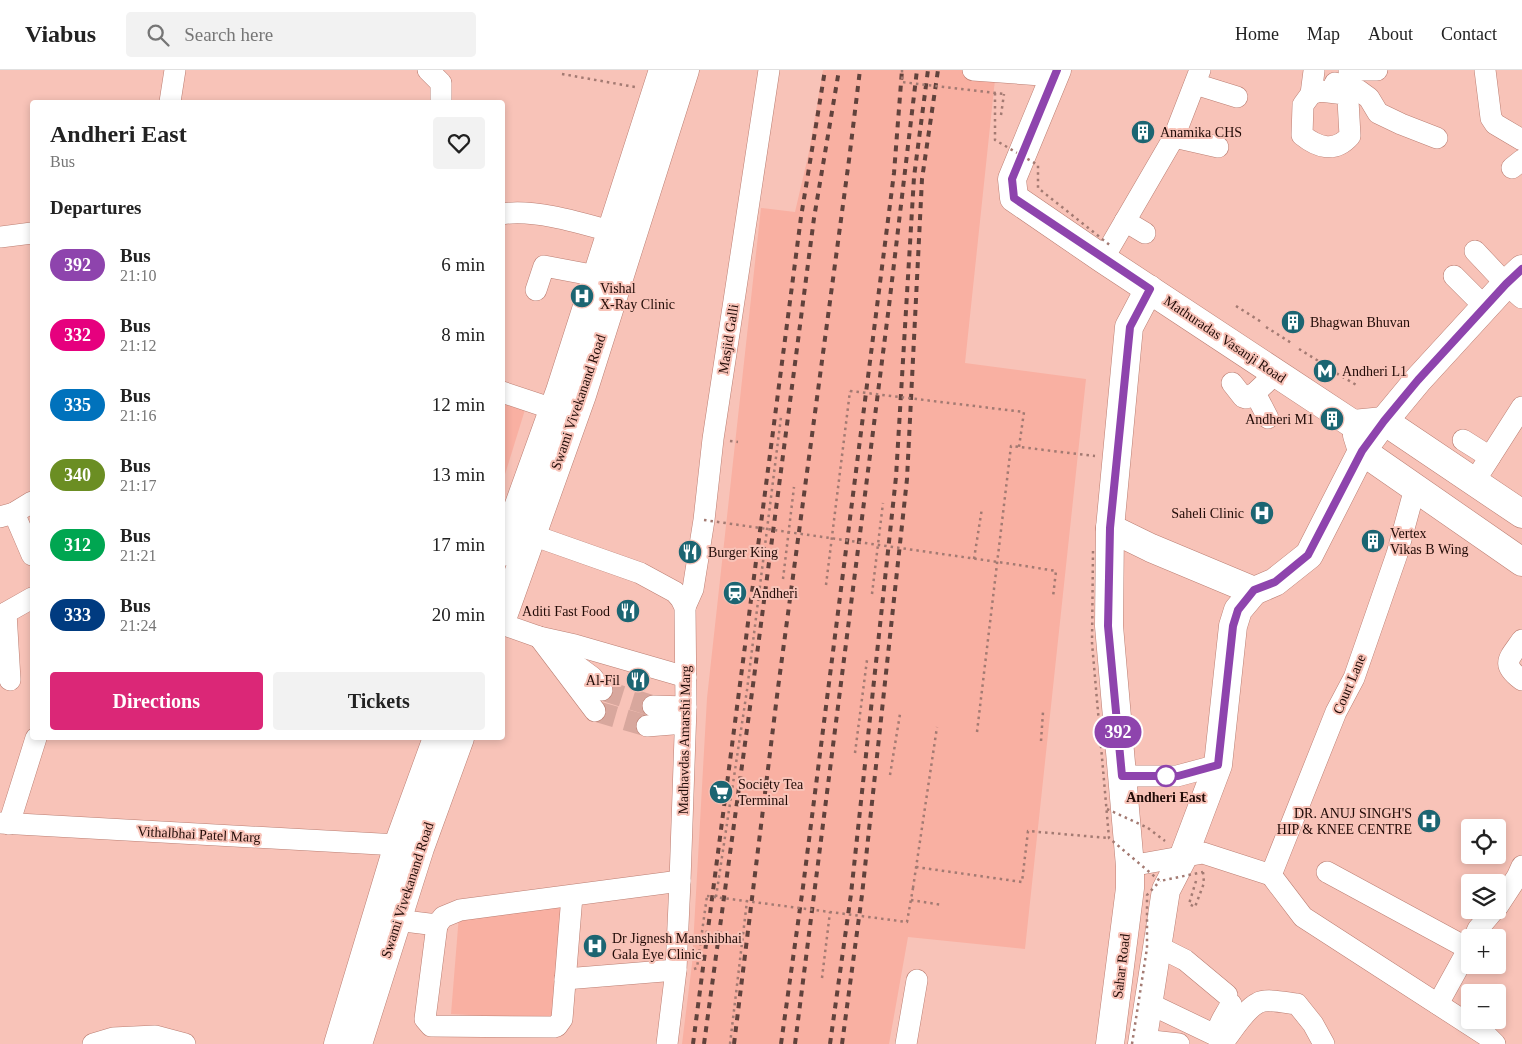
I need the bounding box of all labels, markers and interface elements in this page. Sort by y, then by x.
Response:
search box [126,12,476,57]
text: Viabus [25,21,96,47]
icon: search [144,21,172,49]
text: Search here [184,24,273,45]
text: Home [1235,24,1279,44]
text: Map [1307,24,1340,44]
text: About [1368,24,1413,44]
text: Contact [1441,24,1497,44]
button: heart [433,117,485,169]
building icon: Anamika CHS [1130,119,1156,145]
text: Andheri East [50,121,187,147]
place label: Anamika CHS [1160,125,1242,140]
text: Bus [50,153,75,170]
text: Departures [50,197,141,218]
text: Bus [120,245,151,266]
text: 6 min [441,254,485,275]
text: 392 [64,255,91,275]
text: 21:10 [120,267,156,284]
place label: Vishal X-Ray Clinic [600,281,675,312]
hospital icon: Vishal X-Ray Clinic [569,283,595,309]
street label: Mathuradas Vasanji Road [1161,293,1288,386]
street label: Masjid Galli [716,303,741,375]
building icon: Bhagwan Bhuvan [1280,309,1306,335]
text: Bus [120,315,151,336]
place label: Bhagwan Bhuvan [1310,315,1410,330]
text: 8 min [441,324,485,345]
text: 332 [64,325,91,345]
street label: Swami Vivekanand Road [548,333,609,472]
text: 21:12 [120,337,156,354]
metro station icon: Andheri L1 [1312,358,1338,384]
place label: Andheri L1 [1342,364,1407,379]
text: Bus [120,385,151,406]
text: 12 min [432,394,485,415]
text: 335 [64,395,91,415]
building icon: Andheri M1 [1319,406,1345,432]
text: 21:16 [120,407,156,424]
place label: Andheri M1 [1245,412,1314,427]
text: Bus [120,455,151,476]
text: 13 min [432,464,485,485]
text: 340 [64,465,91,485]
text: 21:17 [120,477,156,494]
hospital icon: Saheli Clinic [1249,500,1275,526]
place label: Saheli Clinic [1171,506,1244,521]
text: Bus [120,525,151,546]
place label: Vertex Vikas B Wing [1390,526,1468,557]
building icon: Vertex Vikas B Wing [1360,528,1386,554]
text: 17 min [432,534,485,555]
text: 312 [64,535,91,555]
restaurant icon: Burger King [677,539,703,565]
place label: Burger King [708,545,778,560]
text: 21:21 [120,547,156,564]
station icon: Andheri [722,580,748,606]
place label: Andheri [752,586,798,601]
text: Bus [120,595,151,616]
restaurant icon: Aditi Fast Food [615,598,641,624]
text: 20 min [432,604,485,625]
place label: Aditi Fast Food [522,604,610,619]
text: 333 [64,605,91,625]
text: 21:24 [120,617,156,634]
street label: Court Lane [1330,652,1369,716]
street label: Madhavdas Amarshi Marg [676,665,693,815]
restaurant icon: Al-Fil [625,667,651,693]
button: Directions [50,672,263,730]
button: Tickets [273,672,485,730]
place label: Al-Fil [586,673,620,688]
line badge: 392 [1089,716,1147,748]
text: 392 [1105,722,1132,742]
marker: Andheri East [1155,765,1177,787]
place label: Society Tea Terminal [738,777,804,808]
supermarket icon: Society Tea Terminal [708,779,734,805]
place label: Andheri East [1126,790,1206,805]
place label: DR. ANUJ SINGH'S HIP & KNEE CENTRE [1277,806,1412,837]
hospital icon: DR. ANUJ SINGH'S HIP & KNEE CENTRE [1416,808,1442,834]
map controls [1461,819,1506,1029]
button: locate [1461,819,1506,864]
street label: Swami Vivekanand Road [378,820,437,960]
street label: Vithalbhai Patel Marg [137,824,261,845]
button: layers [1461,874,1506,919]
button: + [1461,929,1506,974]
place label: Dr Jignesh Manshibhai Gala Eye Clinic [612,931,742,962]
hospital icon: Dr Jignesh Manshibhai Gala Eye Clinic [582,933,608,959]
street label: Sahar Road [1110,933,1133,999]
button: − [1461,984,1506,1029]

